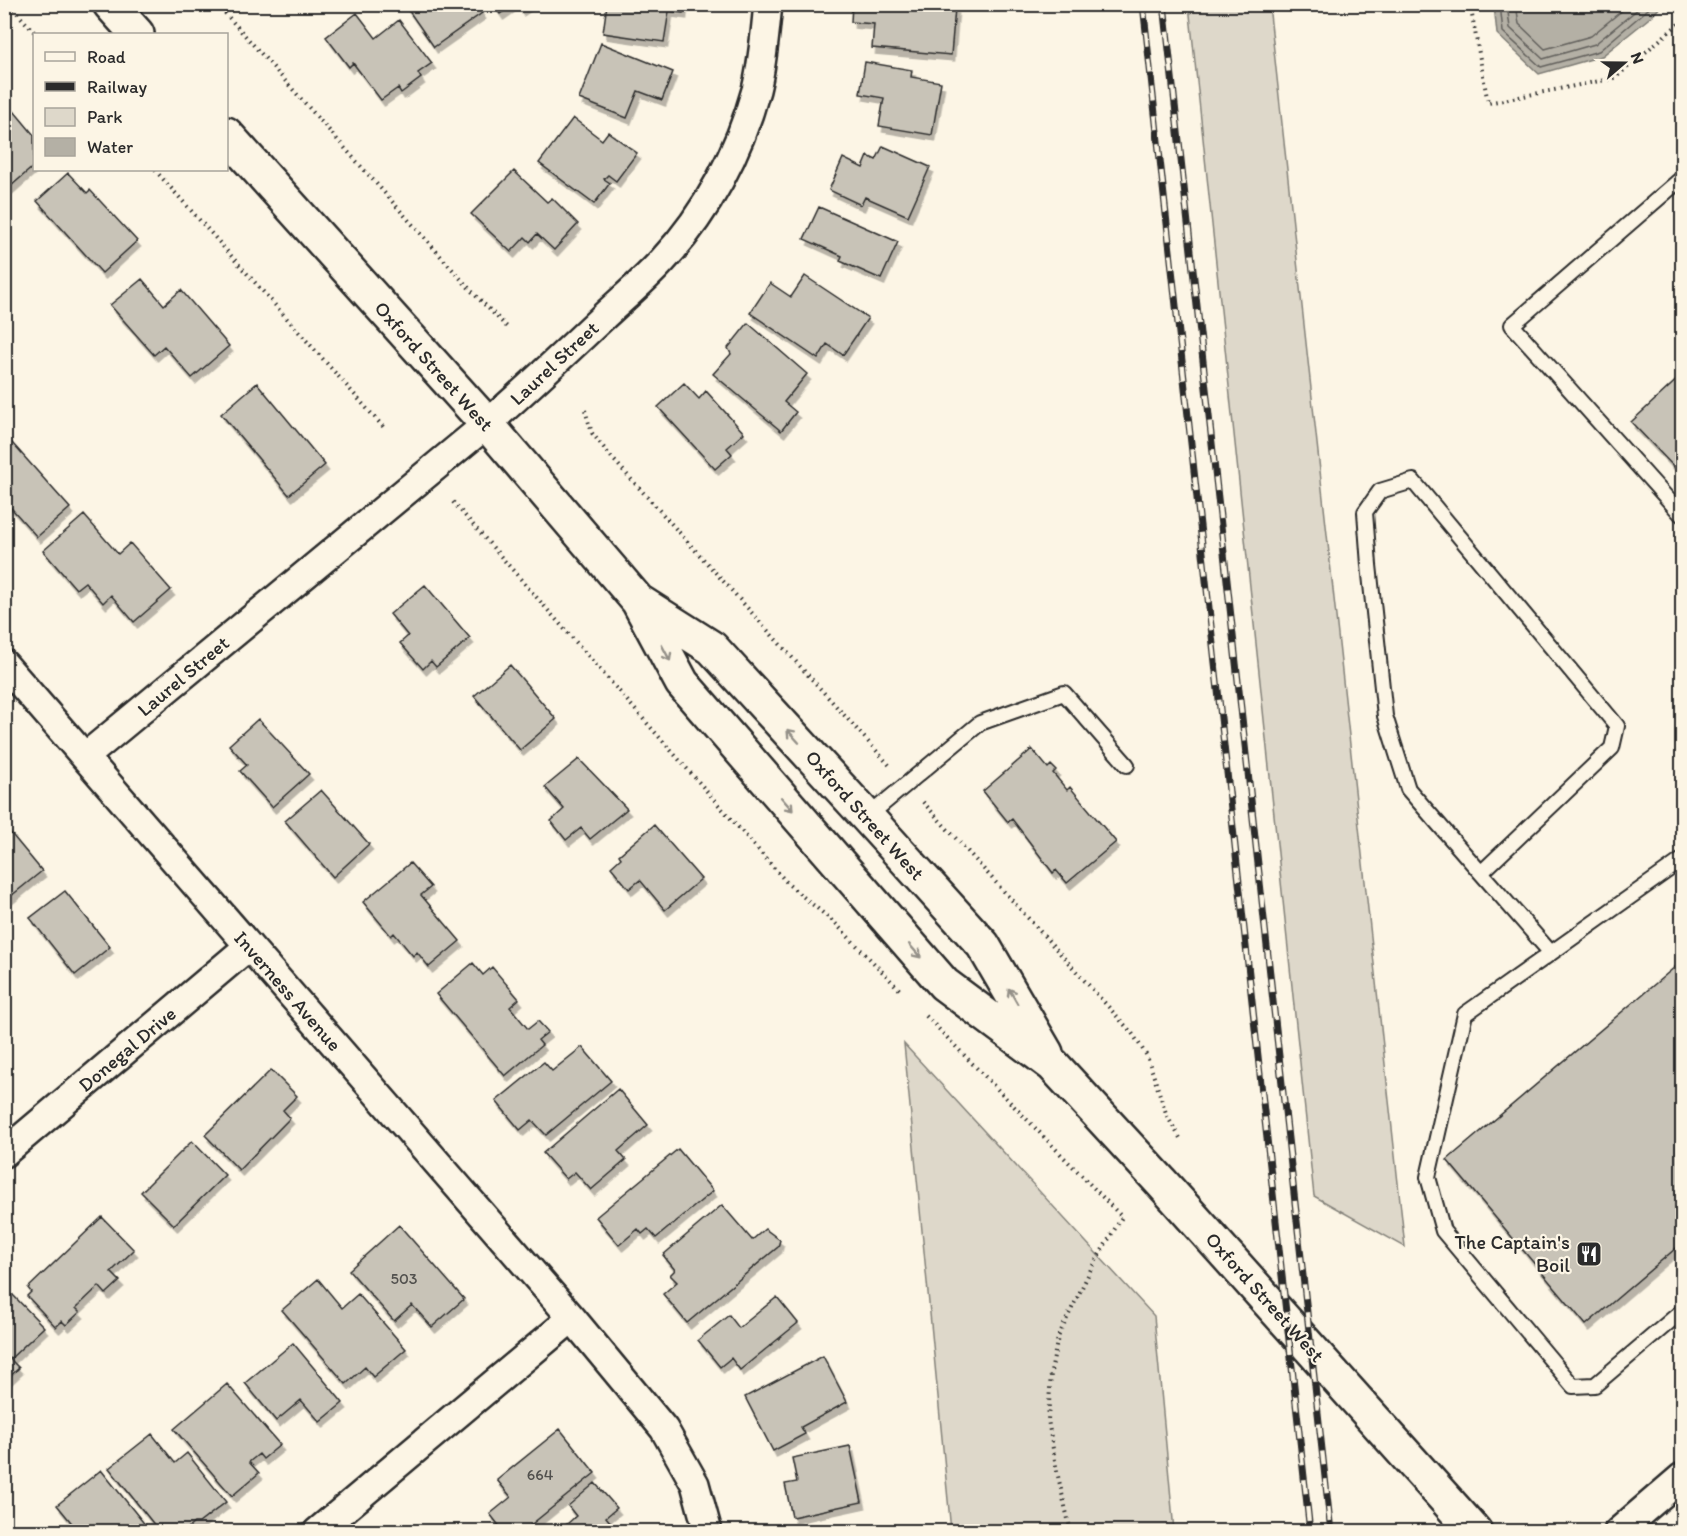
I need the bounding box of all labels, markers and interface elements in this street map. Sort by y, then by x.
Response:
legend [33,33,228,171]
north arrow [1594,33,1654,93]
text: Road [87,46,126,68]
text: N [1627,50,1648,66]
text: Railway [87,76,148,98]
text: Park [87,106,122,128]
text: Water [87,136,133,158]
street label: Oxford Street West [369,296,499,436]
street label: Laurel Street [505,316,604,410]
street label: Laurel Street [132,630,234,721]
one-way arrow [660,644,672,661]
one-way arrow [786,728,800,743]
street label: Oxford Street West [800,745,930,885]
one-way arrow [780,796,794,811]
street label: Inverness Avenue [229,926,347,1056]
one-way arrow [908,943,922,958]
one-way arrow [1006,988,1018,1005]
street label: Donegal Drive [73,1001,181,1097]
street label: Oxford Street West [1200,1227,1330,1367]
place label: The Captain's Boil [1454,1230,1570,1277]
restaurant icon: The Captain's Boil [1574,1239,1604,1269]
house number: 503 [391,1269,418,1288]
house number: 664 [527,1465,554,1484]

